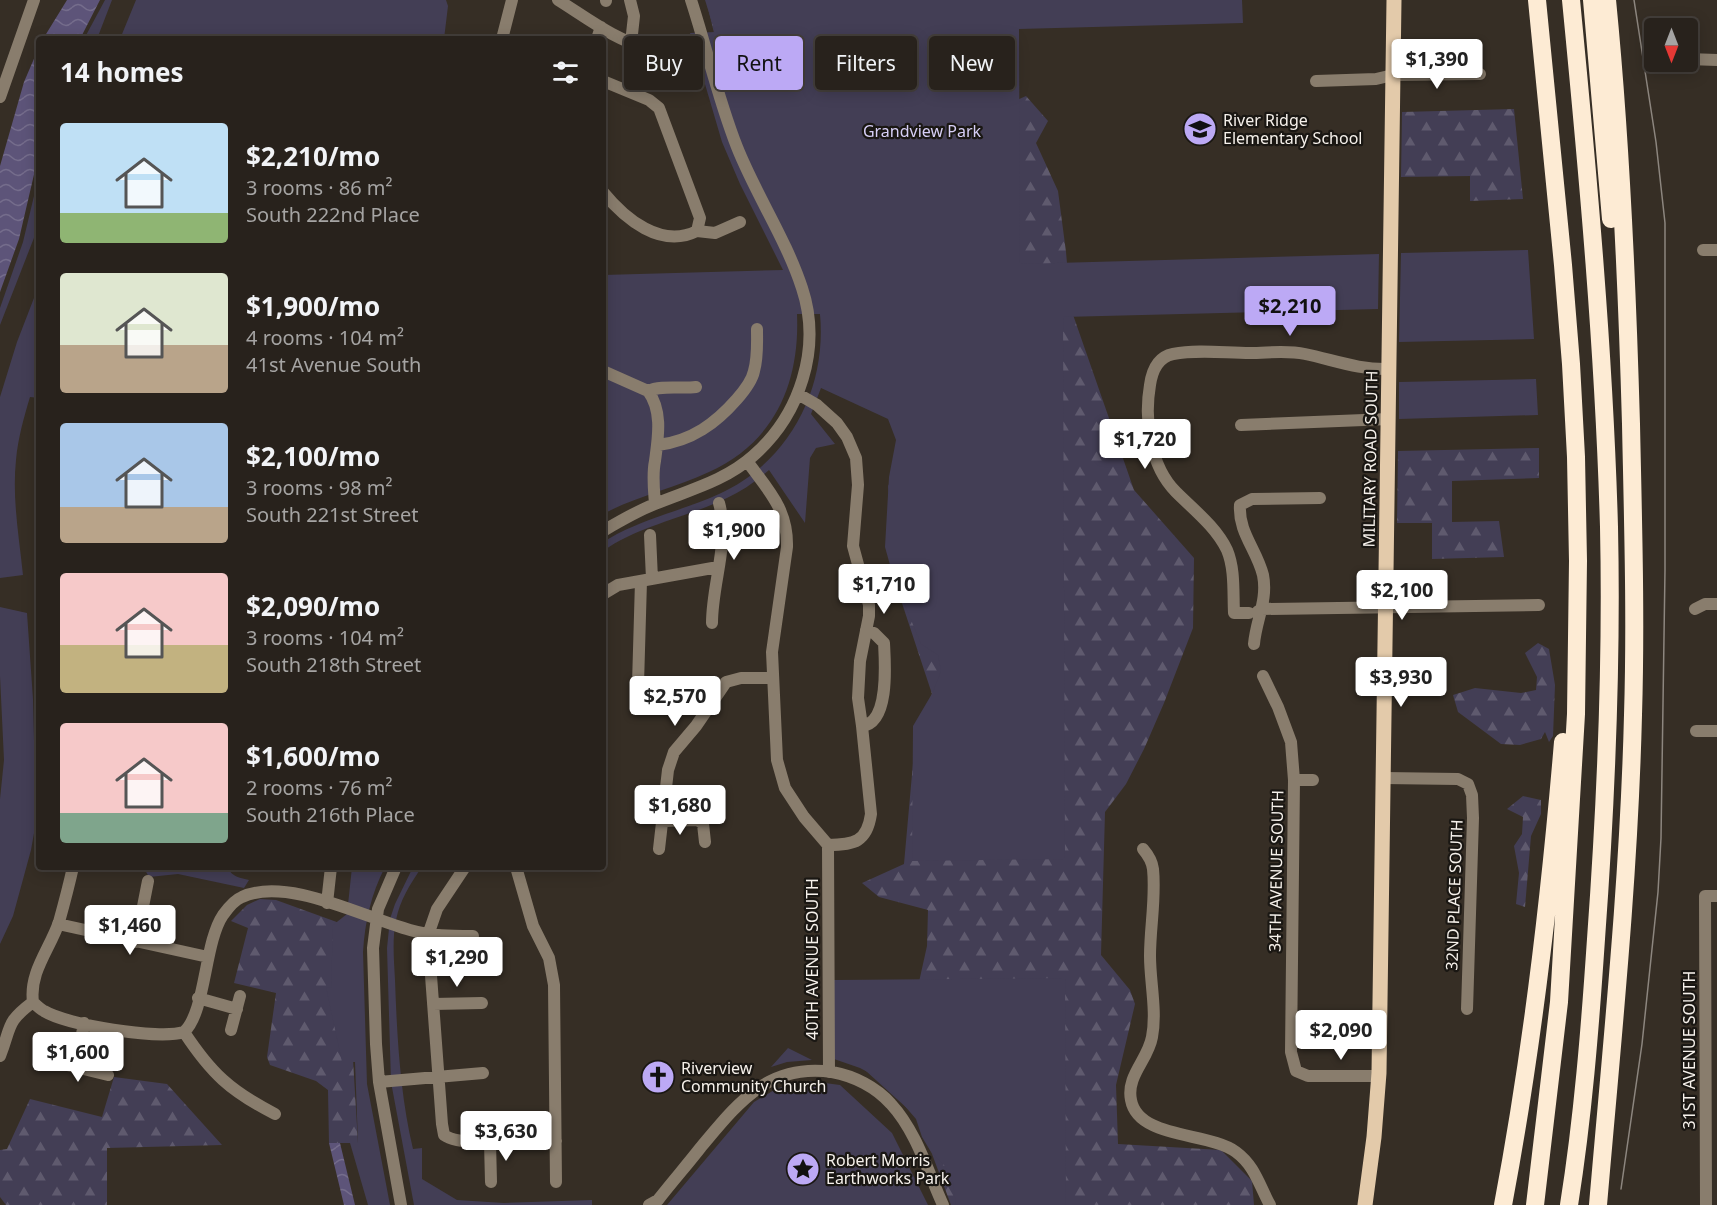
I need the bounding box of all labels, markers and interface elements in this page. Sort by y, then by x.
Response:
north arrow [1644,18,1698,72]
map controls [1644,18,1698,72]
chip: Buy [624,36,703,90]
chip: Rent [715,36,803,90]
chip: Filters [815,36,917,90]
chip: New [929,36,1015,90]
pin: $1,390 [1388,39,1486,90]
text: $1,390 [1406,45,1468,72]
text: 14 homes [60,54,184,90]
icon: filters [549,56,582,89]
place label: River Ridge Elementary School [1223,109,1362,149]
school or university icon: River Ridge Elementary School [1182,111,1218,147]
park label: Grandview Park [863,120,982,142]
text: $2,210/mo [246,138,380,174]
icon: home [108,147,180,219]
text: 3 rooms · 86 m² [246,174,393,201]
text: South 222nd Place [246,201,420,228]
pin: $2,210 [1241,286,1339,337]
text: $1,900/mo [246,288,380,324]
text: $2,210 [1259,292,1321,319]
icon: home [108,297,180,369]
text: 4 rooms · 104 m² [246,324,404,351]
text: 41st Avenue South [246,351,421,378]
street label: MILITARY ROAD SOUTH [1357,370,1383,548]
pin: $1,720 [1096,419,1194,470]
text: $1,720 [1114,425,1176,452]
text: $2,100/mo [246,438,380,474]
icon: home [108,447,180,519]
text: 3 rooms · 98 m² [246,474,393,501]
text: South 221st Street [246,501,418,528]
pin: $1,900 [685,510,783,561]
text: $1,900 [703,516,765,543]
pin: $1,710 [835,564,933,615]
text: $1,710 [853,570,915,597]
pin: $2,100 [1353,570,1451,621]
text: $2,100 [1371,576,1433,603]
text: $2,090/mo [246,588,380,624]
icon: home [108,597,180,669]
text: 3 rooms · 104 m² [246,624,404,651]
text: South 218th Street [246,651,421,678]
pin: $3,930 [1352,657,1450,708]
text: $3,930 [1370,663,1432,690]
pin: $2,570 [626,676,724,727]
text: $2,570 [644,682,706,709]
text: $1,600/mo [246,738,380,774]
icon: home [108,747,180,819]
text: 2 rooms · 76 m² [246,774,393,801]
pin: $1,680 [631,785,729,836]
street label: 34TH AVENUE SOUTH [1264,790,1288,952]
text: $1,680 [649,791,711,818]
text: South 216th Place [246,801,415,828]
street label: 32ND PLACE SOUTH [1440,819,1468,971]
street label: 40TH AVENUE SOUTH [801,878,823,1040]
pin: $1,460 [81,905,179,956]
text: $1,460 [99,911,161,938]
pin: $1,290 [408,937,506,988]
text: $1,290 [426,943,488,970]
street label: 31ST AVENUE SOUTH [1678,971,1700,1129]
pin: $2,090 [1292,1010,1390,1061]
text: $2,090 [1310,1016,1372,1043]
pin: $1,600 [29,1032,127,1083]
text: $1,600 [47,1038,109,1065]
place label: Riverview Community Church [681,1057,826,1097]
church icon: Riverview Community Church [640,1059,676,1095]
pin: $3,630 [457,1111,555,1162]
text: $3,630 [475,1117,537,1144]
place label: Robert Morris Earthworks Park [826,1149,950,1189]
place icon: Robert Morris Earthworks Park [785,1151,821,1187]

